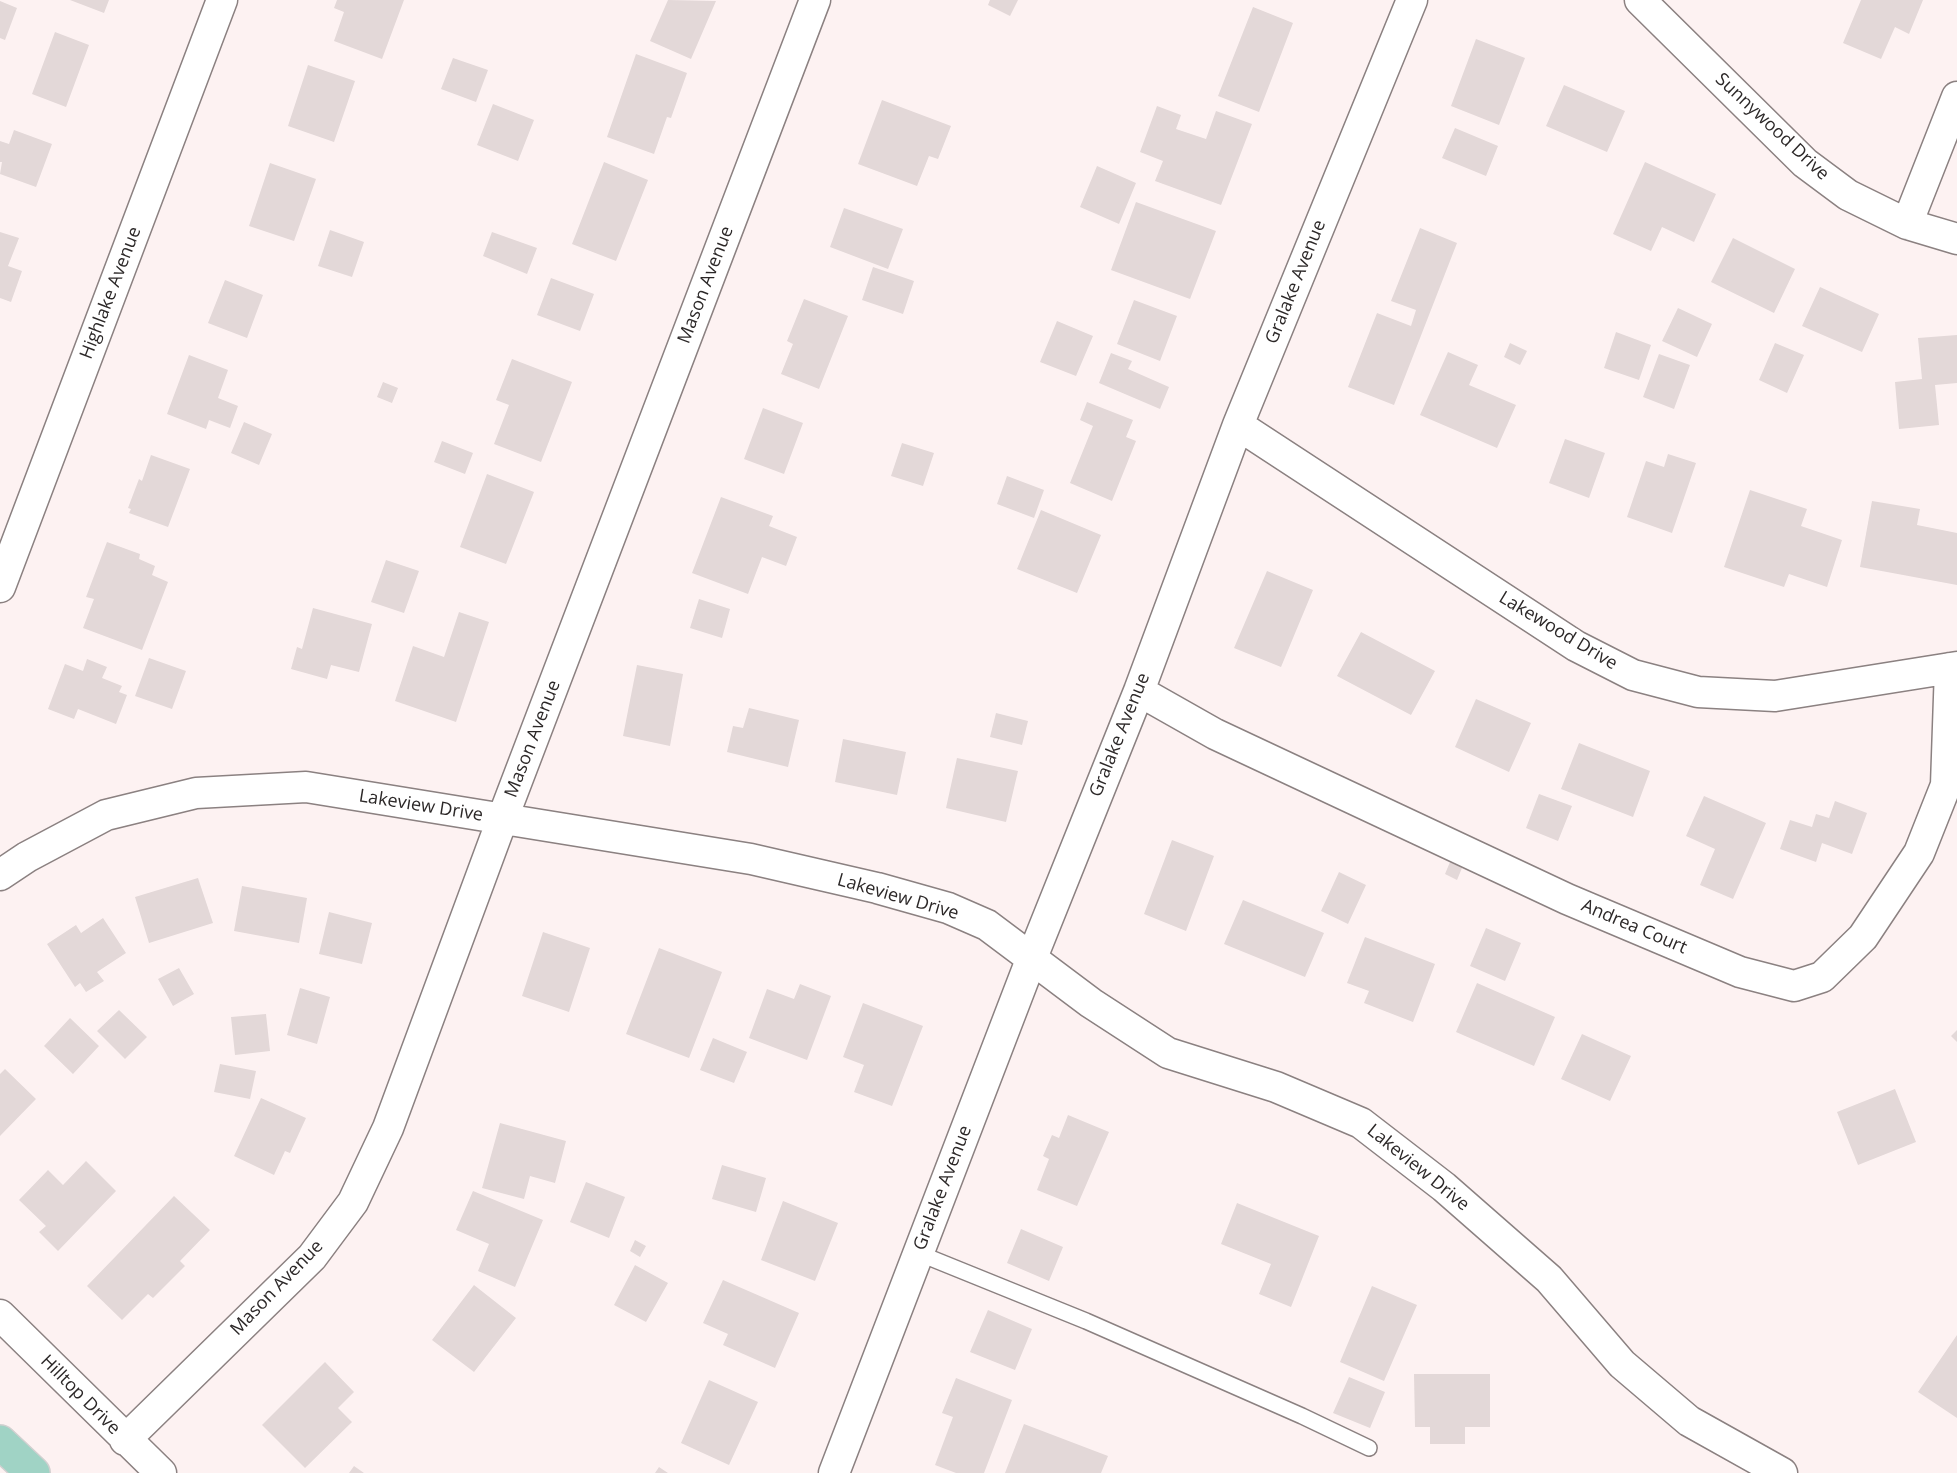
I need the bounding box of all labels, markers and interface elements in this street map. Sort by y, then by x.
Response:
street label: Sunnywood Drive [1711,69,1833,185]
street label: Gralake Avenue [1261,217,1331,347]
street label: Mason Avenue [674,223,738,347]
street label: Highlake Avenue [76,224,146,362]
street label: Lakewood Drive [1495,587,1621,675]
street label: Gralake Avenue [1085,670,1155,800]
street label: Mason Avenue [501,677,565,801]
street label: Lakeview Drive [357,786,485,826]
street label: Lakeview Drive [835,869,961,925]
street label: Andrea Court [1578,895,1690,959]
street label: Lakeview Drive [1363,1120,1473,1216]
street label: Gralake Avenue [909,1123,977,1253]
street label: Mason Avenue [226,1236,328,1340]
street label: Hilltop Drive [36,1351,124,1439]

